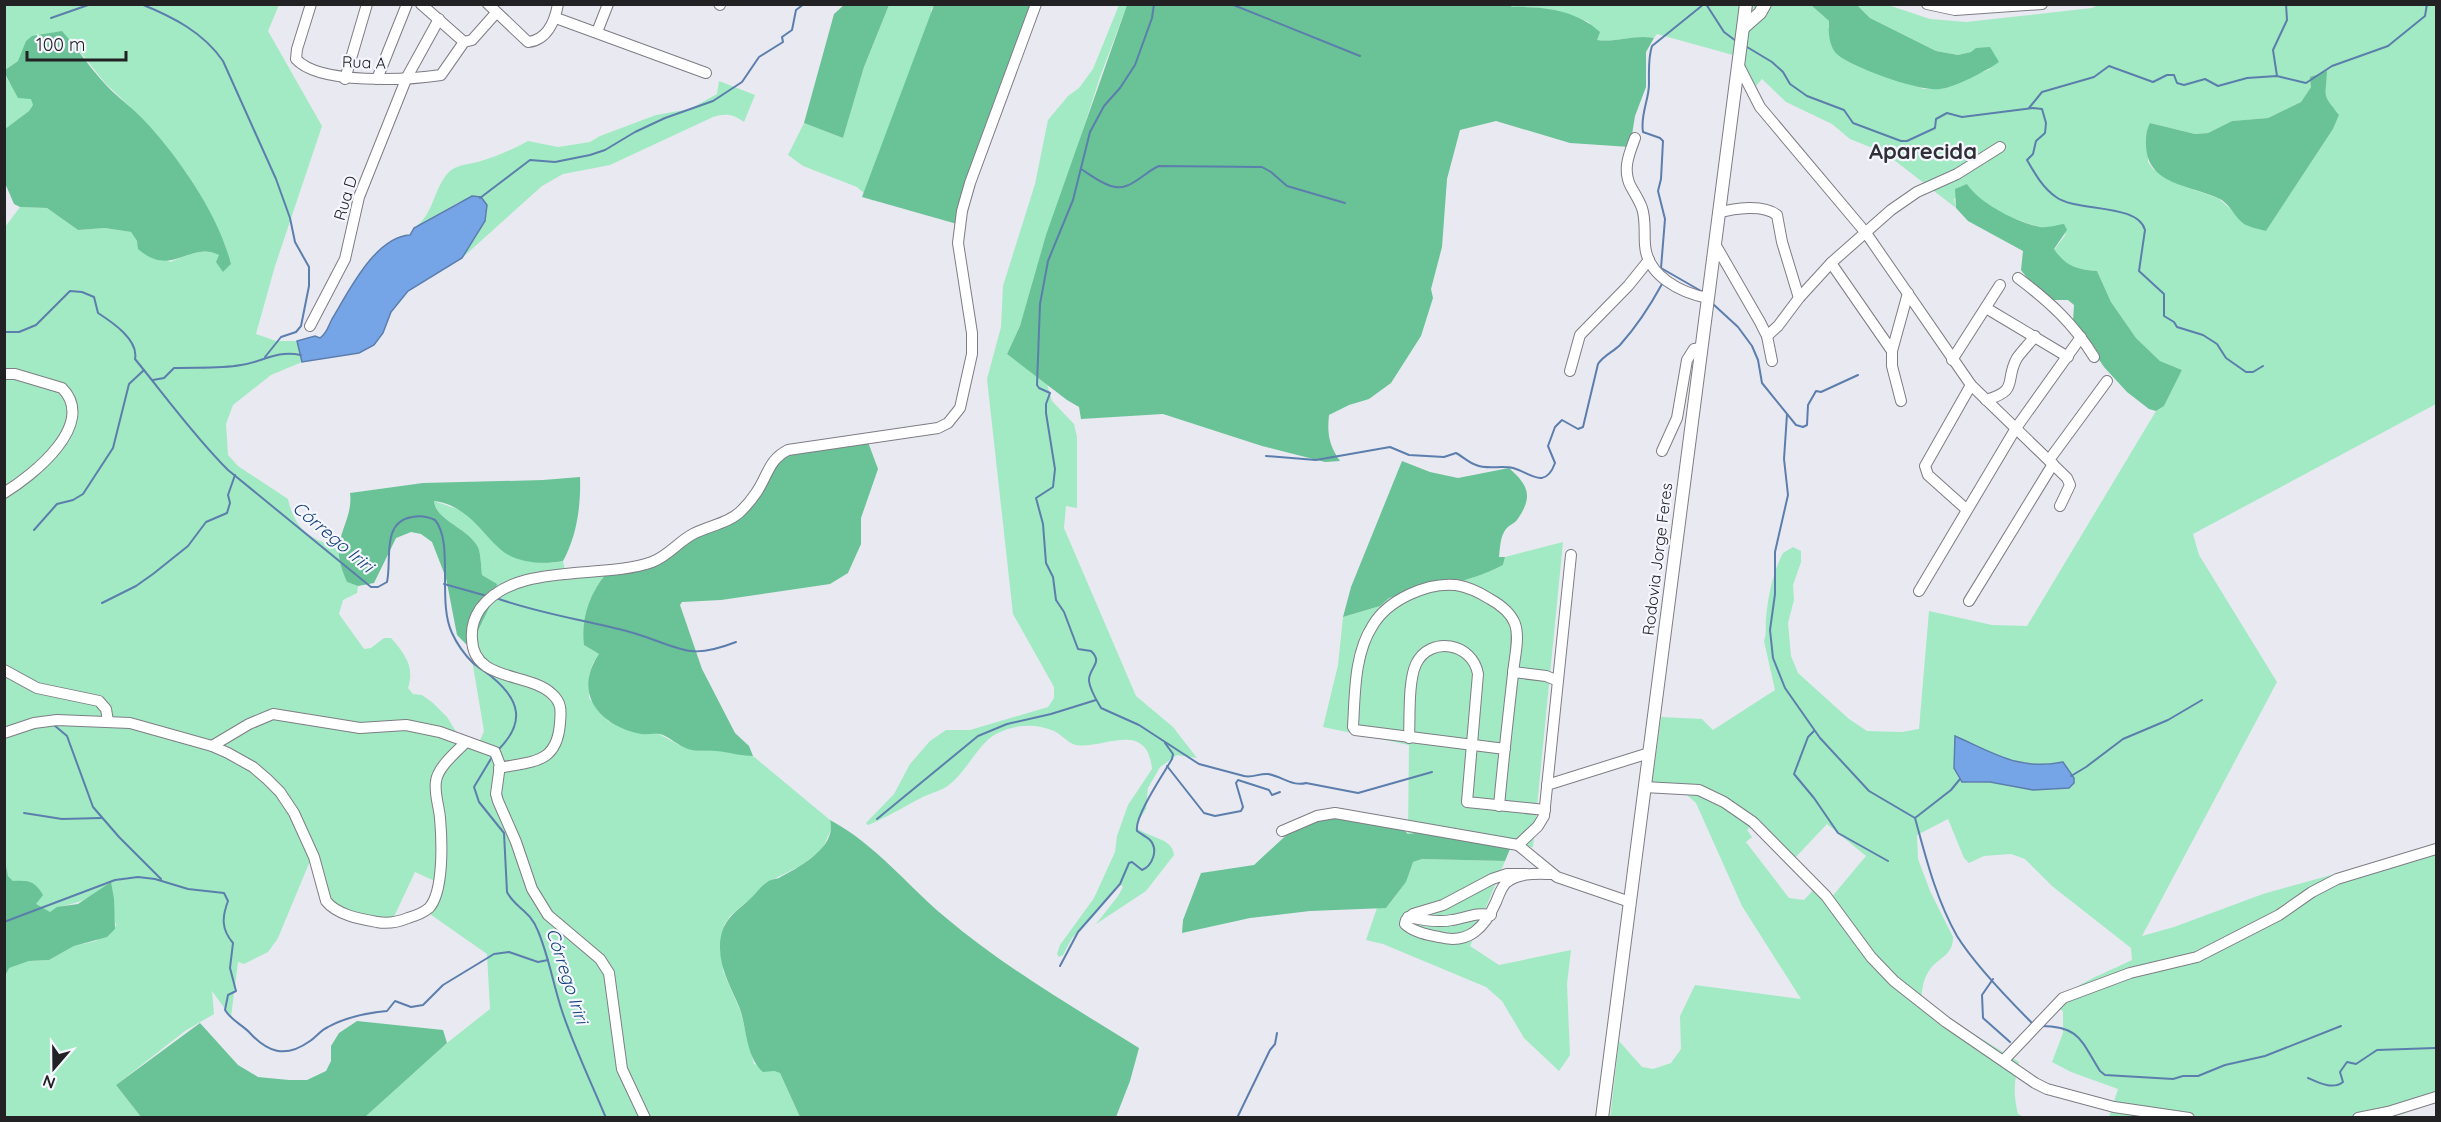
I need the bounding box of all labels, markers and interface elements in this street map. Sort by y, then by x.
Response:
scale bar [27,24,126,62]
text: 100 m [36,33,85,56]
street label: Rua A [342,51,386,73]
district label: Aparecida [1869,137,1977,165]
street label: Rua D [329,173,361,223]
street label: Rodovia Jorge Feres [1638,482,1676,636]
water label: Córrego Iriri [288,496,380,579]
water label: Córrego Iriri [541,925,594,1028]
north arrow [24,1038,84,1098]
text: N [40,1071,58,1094]

